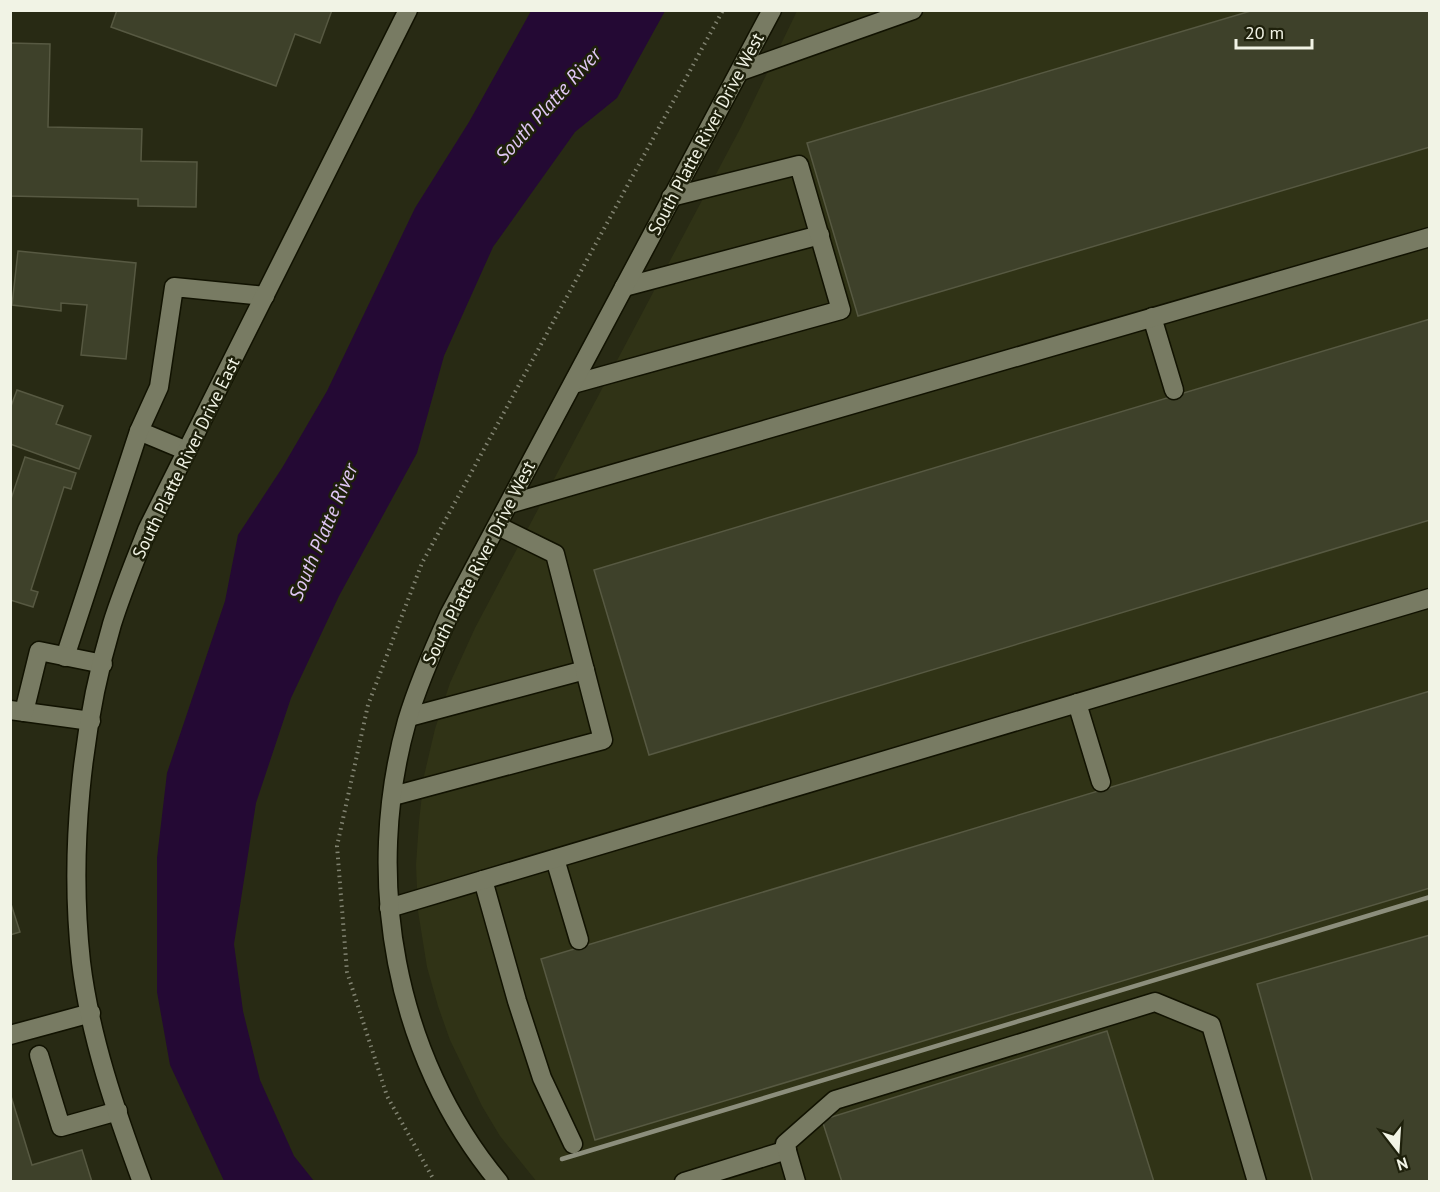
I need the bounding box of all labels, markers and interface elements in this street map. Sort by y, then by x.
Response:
scale bar [1236,12,1312,50]
text: 20 m [1245,21,1284,44]
street label: South Platte River Drive West [642,29,769,239]
water label: South Platte River [490,41,607,168]
street label: South Platte River Drive East [127,353,244,562]
street label: South Platte River Drive West [417,457,540,669]
water label: South Platte River [283,458,364,604]
north arrow [1368,1120,1428,1180]
text: N [1394,1153,1410,1175]

